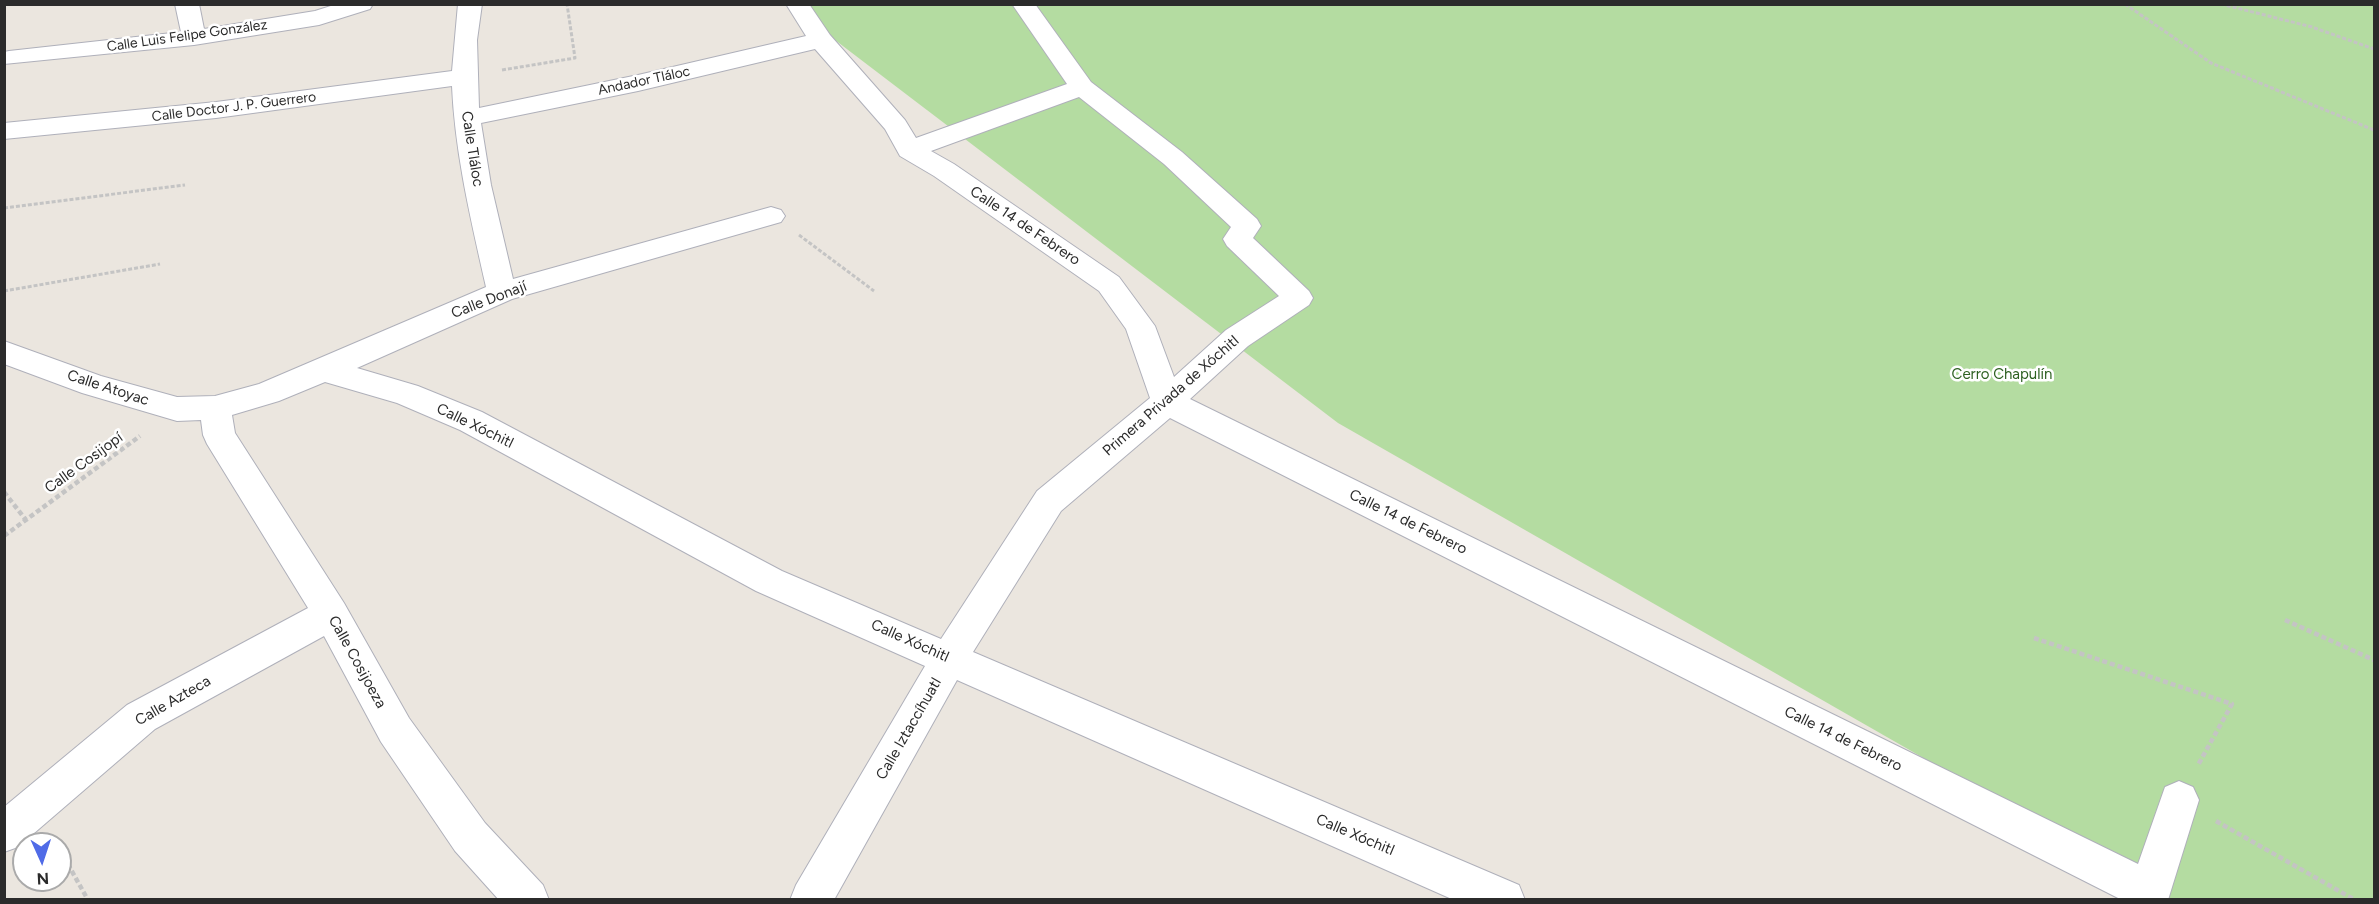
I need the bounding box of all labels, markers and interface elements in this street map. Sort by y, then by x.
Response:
street label: Calle Luis Felipe González [106,16,268,56]
street label: Andador Tláloc [596,63,692,99]
street label: Calle Doctor J. P. Guerrero [151,89,317,125]
street label: Calle Tláloc [457,110,487,188]
street label: Calle 14 de Febrero [967,182,1083,270]
street label: Calle Donají [449,277,529,323]
street label: Primera Privada de Xóchitl [1099,332,1243,460]
street label: Calle Atoyac [65,366,151,410]
park label: Cerro Chapulín [1952,366,2052,384]
street label: Calle Xóchitl [434,400,516,452]
street label: Calle Cosijopí [41,429,127,497]
street label: Calle 14 de Febrero [1346,486,1470,558]
street label: Calle Cosijoeza [324,613,390,711]
street label: Calle Xóchitl [868,616,952,666]
street label: Calle Azteca [132,672,214,730]
street label: Calle Iztaccíhuatl [873,675,945,783]
street label: Calle 14 de Febrero [1781,703,1905,775]
street label: Calle Xóchitl [1313,810,1397,860]
north arrow [12,832,72,892]
text: N [36,869,50,888]

